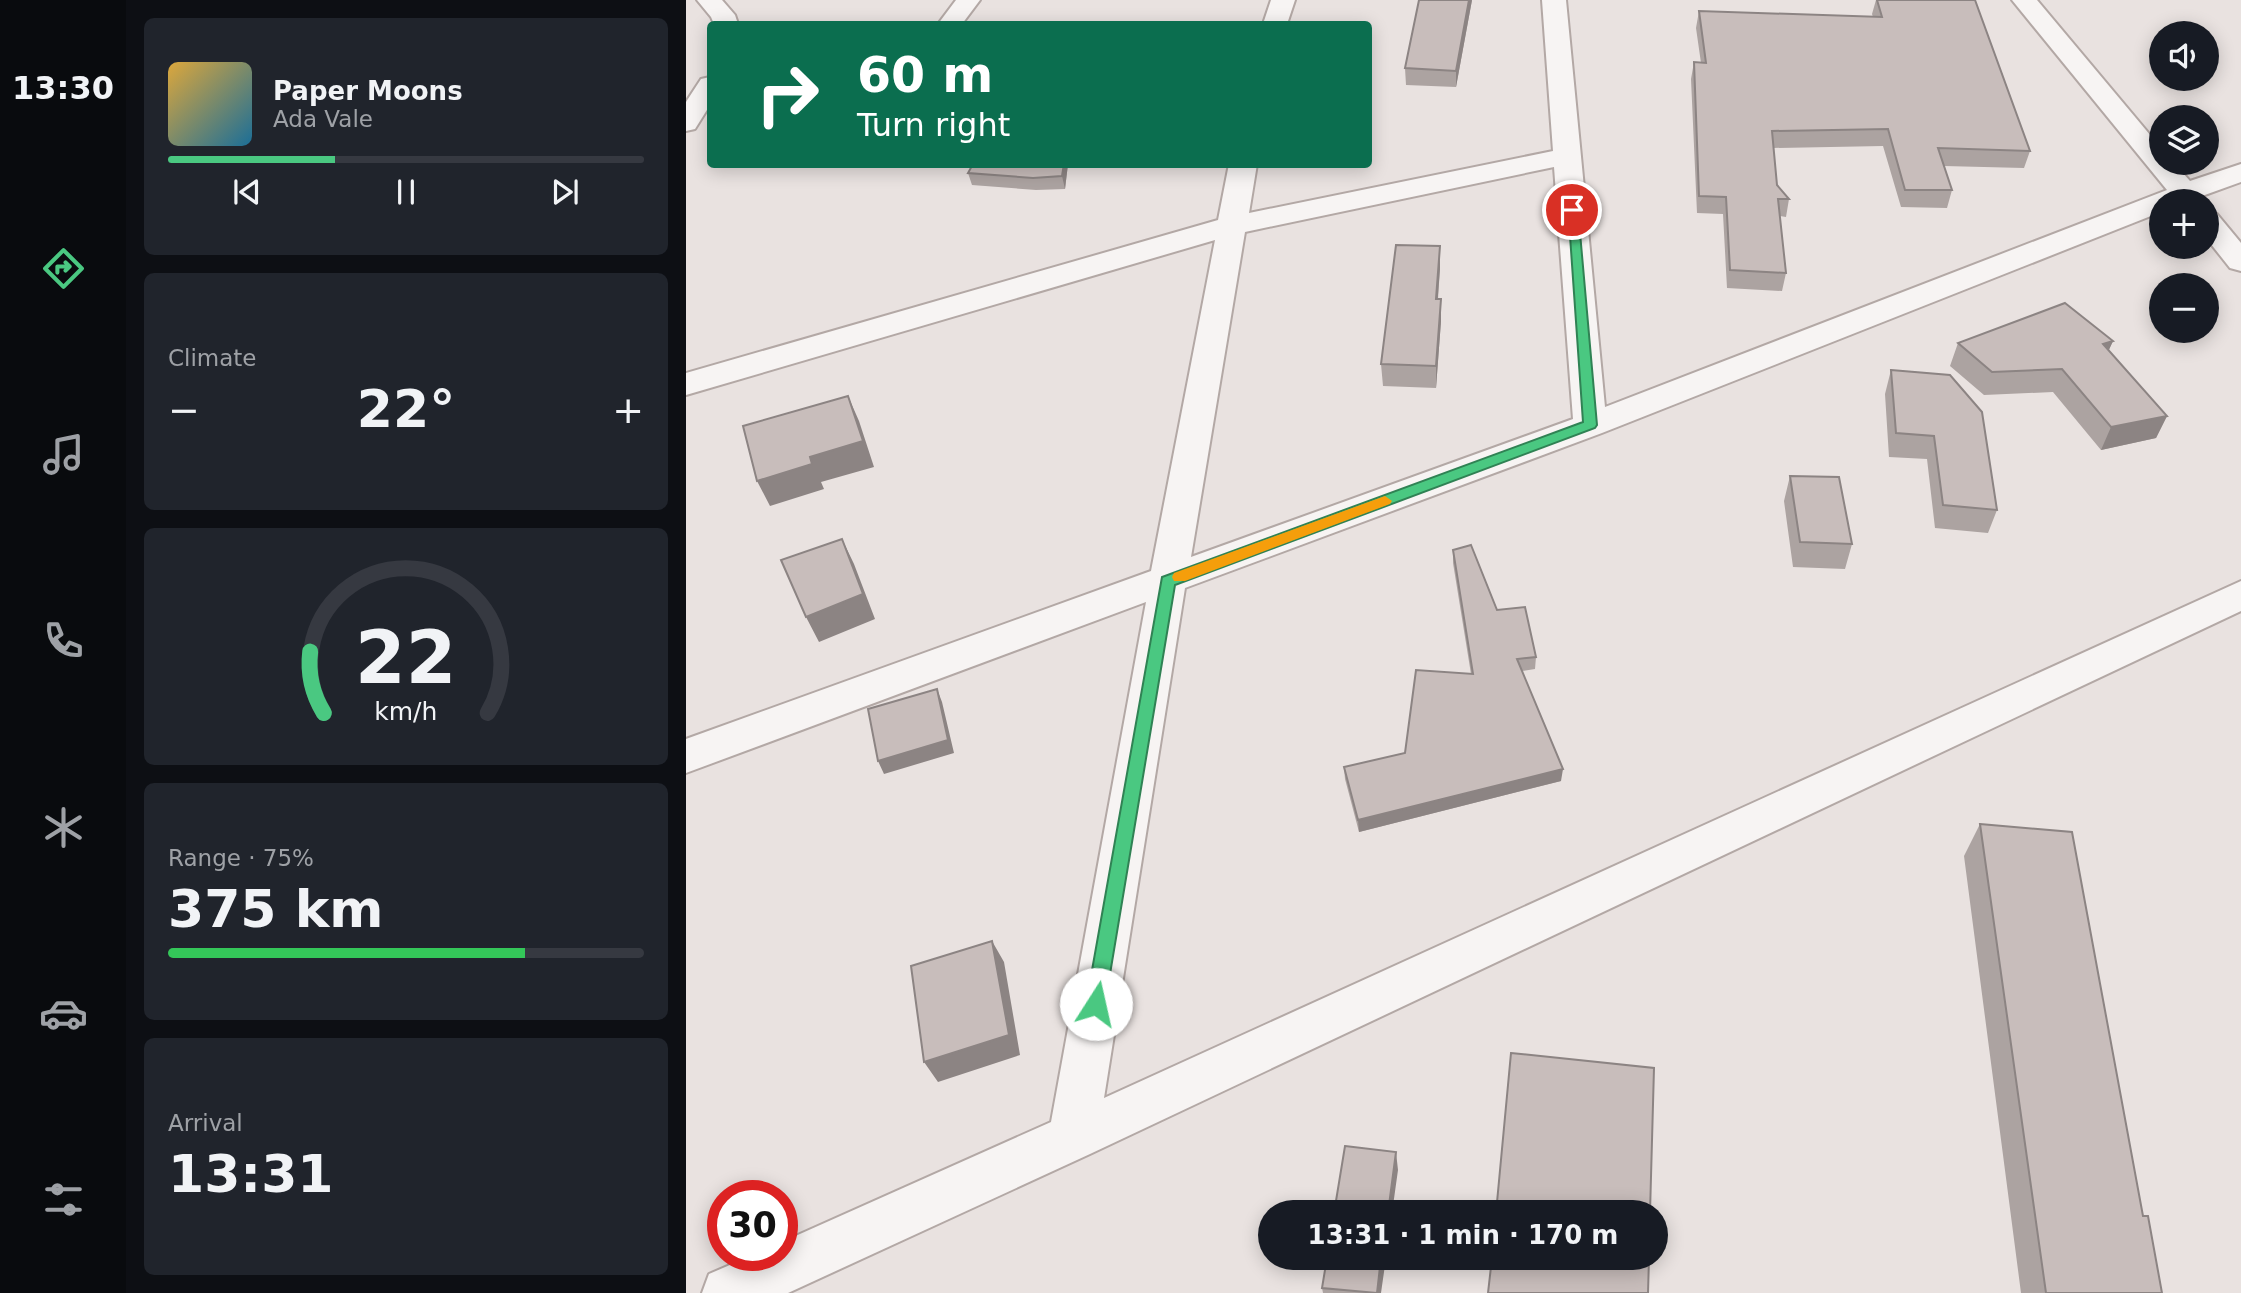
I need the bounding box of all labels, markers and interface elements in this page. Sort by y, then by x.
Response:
map controls [2149,21,2219,343]
button: sound [2149,21,2219,91]
text: 60 m [857,47,993,104]
icon: right [742,49,833,140]
text: 13:30 [12,69,114,107]
text: Paper Moons [273,76,463,106]
button: layers [2149,105,2219,175]
text: Ada Vale [273,106,373,132]
text: Turn right [857,106,1010,144]
icon: previous [228,173,266,211]
icon: pause [387,173,425,211]
icon: next [546,173,584,211]
pin [1542,180,1602,240]
button: + [2149,189,2219,259]
icon: arrive [1553,191,1591,229]
icon: directions [39,244,88,293]
button: − [2149,273,2219,343]
text: Climate [168,345,257,371]
text: 22° [357,379,455,439]
text: − [168,388,200,432]
text: + [612,388,644,432]
icon: music [39,430,88,479]
text: 22 [355,615,457,700]
icon: phone [39,616,88,665]
text: km/h [374,696,438,725]
icon: climate [39,803,88,852]
text: Range · 75% [168,845,314,871]
text: 375 km [168,879,383,939]
position arrow [1059,967,1133,1041]
icon: car [39,989,88,1038]
text: Arrival [168,1110,243,1136]
text: 13:31 [168,1144,334,1204]
icon: filters [39,1175,88,1224]
speed limit sign: 30 [707,1180,798,1271]
text: 13:31 · 1 min · 170 m [1308,1220,1618,1250]

